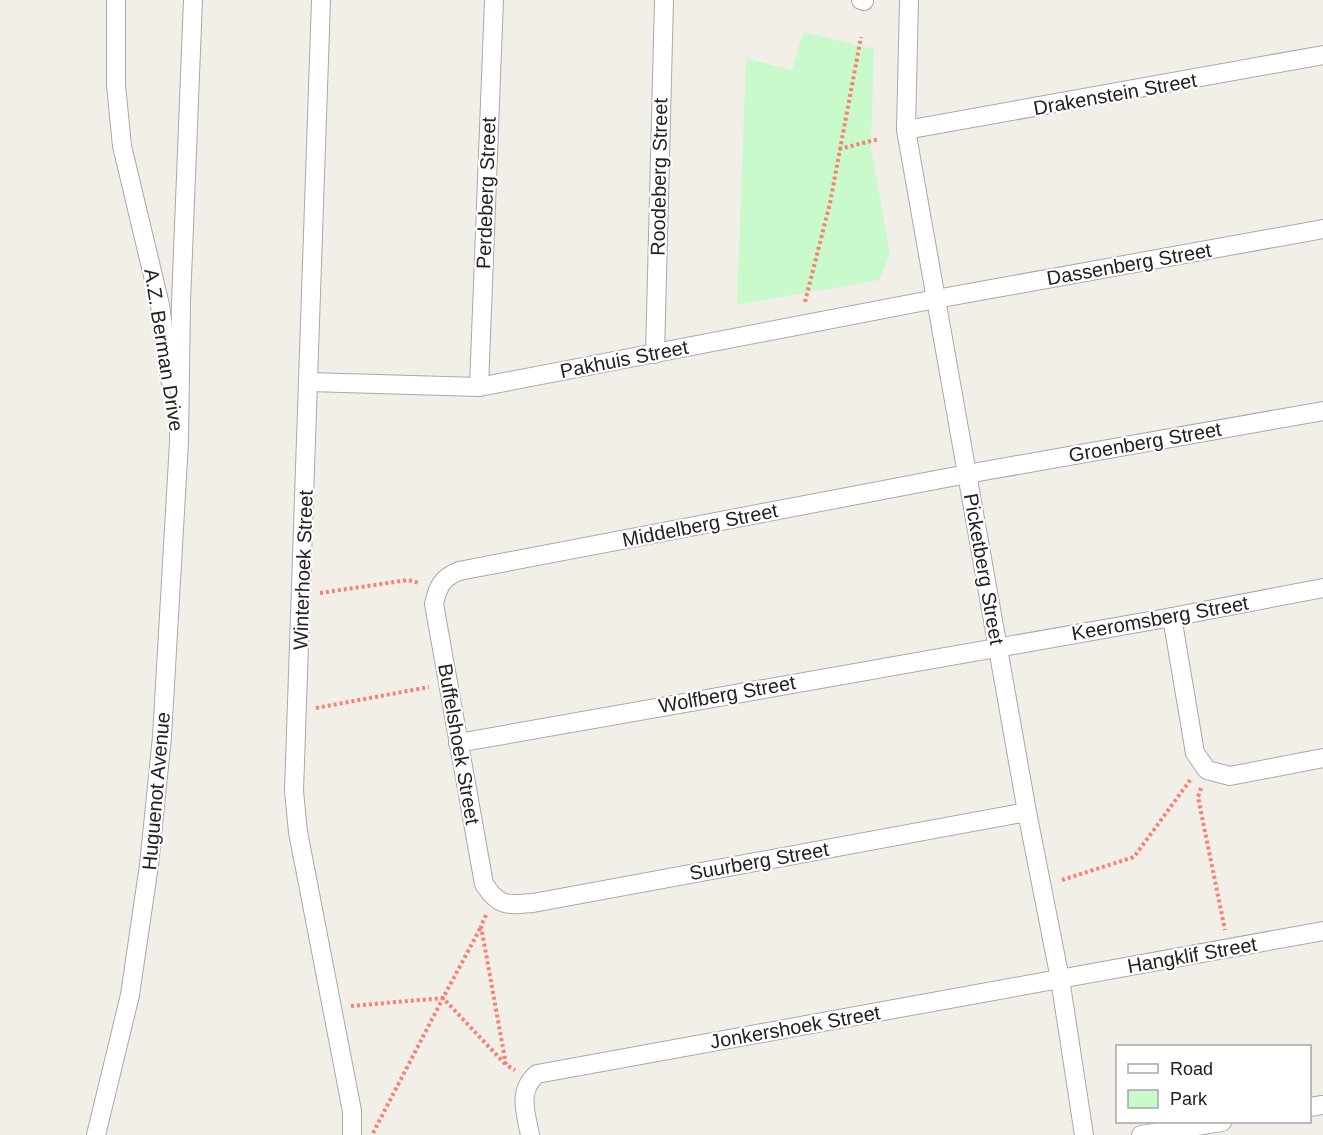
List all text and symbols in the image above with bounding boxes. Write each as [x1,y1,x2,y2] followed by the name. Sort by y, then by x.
[1032,69,1199,119] street label: Drakenstein Street
[647,97,671,256] street label: Roodeberg Street
[472,116,500,270] street label: Perdeberg Street
[1045,239,1213,289] street label: Dassenberg Street
[140,267,188,433] street label: A.Z. Berman Drive
[558,336,690,382] street label: Pakhuis Street
[1067,418,1223,466] street label: Groenberg Street
[289,489,317,650] street label: Winterhoek Street
[960,492,1008,647] street label: Picketberg Street
[620,499,780,551] street label: Middelberg Street
[1070,592,1250,644] street label: Keeromsberg Street
[434,662,484,827] street label: Buffelshoek Street
[657,671,798,717] street label: Wolfberg Street
[138,711,174,871] street label: Huguenot Avenue
[688,838,831,884] street label: Suurberg Street
[1126,933,1259,977] street label: Hangklif Street
[708,1001,882,1053] street label: Jonkershoek Street
[1116,1045,1311,1123] legend
[1170,1059,1213,1079] text: Road
[1170,1089,1208,1109] text: Park

